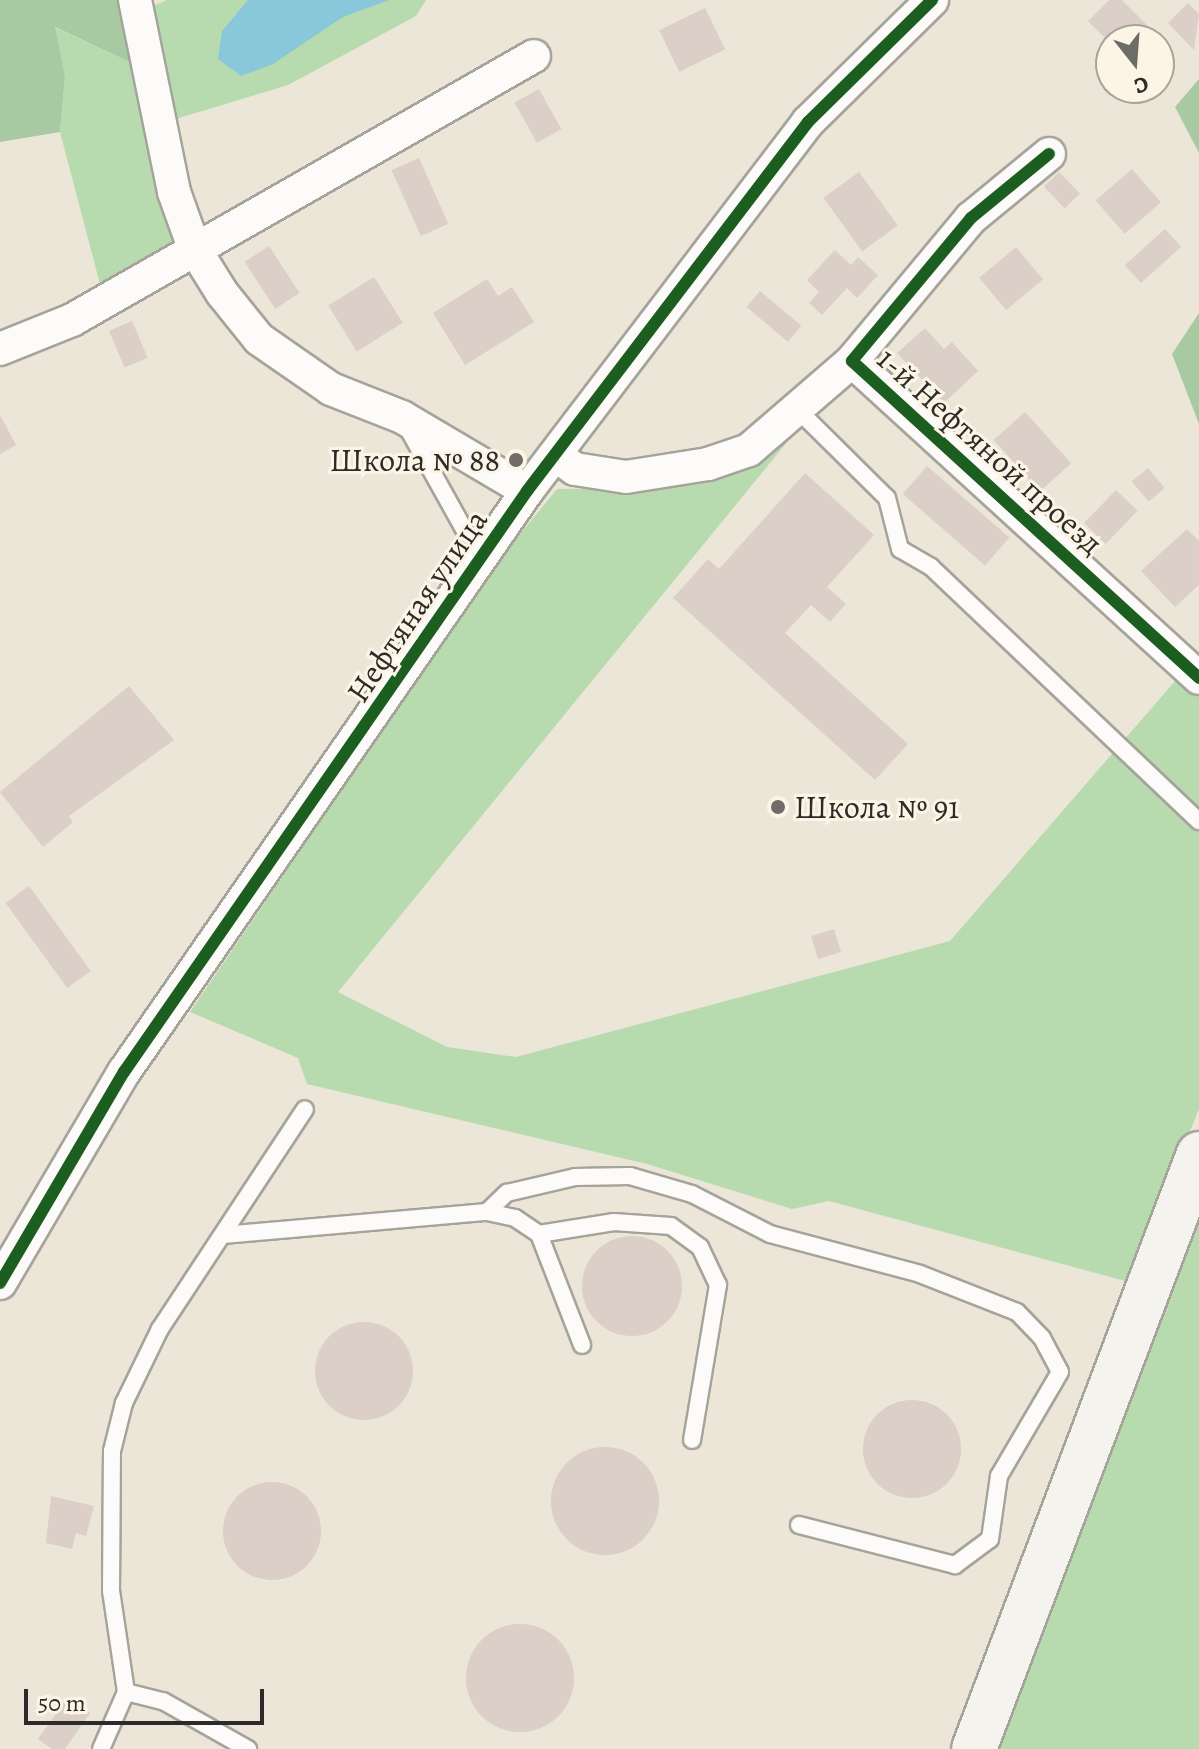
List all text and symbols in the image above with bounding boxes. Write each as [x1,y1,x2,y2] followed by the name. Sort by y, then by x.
[1095,24,1175,104] north arrow
[1131,69,1152,101] text: С
[869,340,1111,562] street label: 1-й Нефтяной проезд
[329,441,500,479] place label: Школа № 88
[507,451,525,469] marker: Школа № 88
[338,502,496,710] street label: Нефтяная улица
[794,788,959,826] place label: Школа № 91
[769,798,787,816] marker: Школа № 91
[28,1673,268,1723] scale bar
[38,1687,86,1719] text: 50 m

